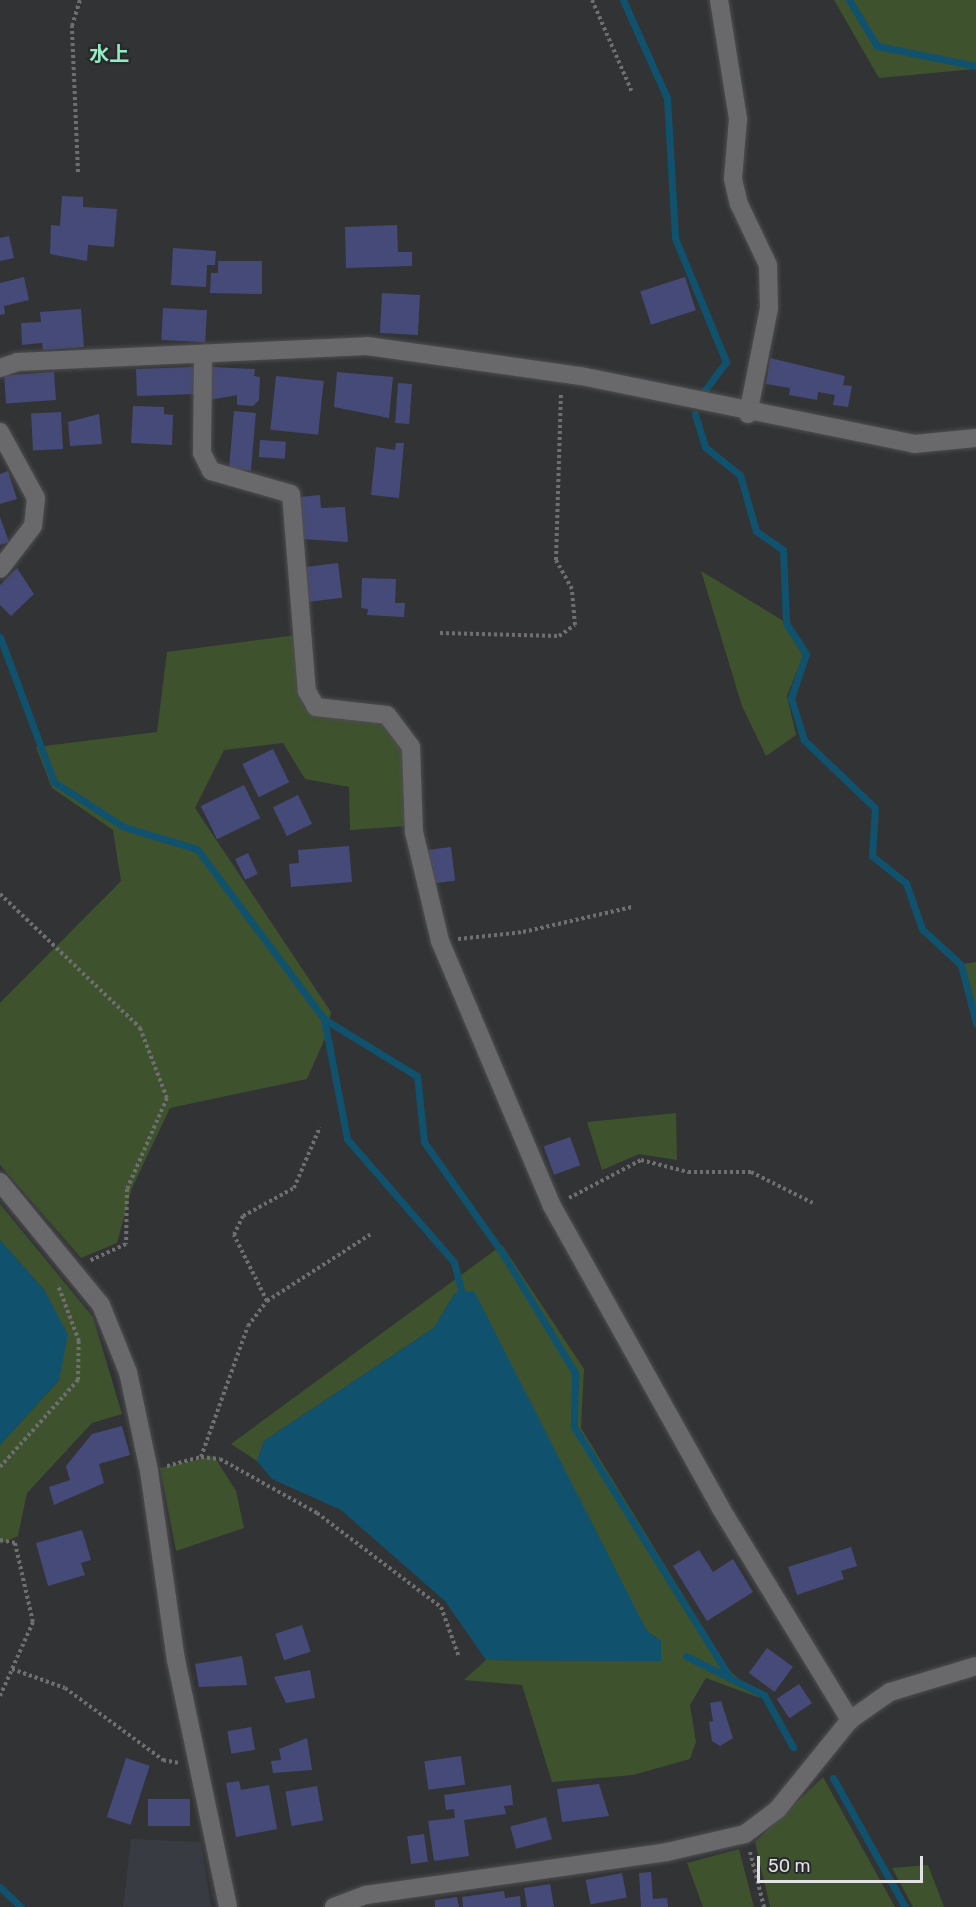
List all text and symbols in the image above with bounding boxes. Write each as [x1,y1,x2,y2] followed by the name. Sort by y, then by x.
[89,42,129,66] district label: 水上
[760,1844,926,1882] scale bar
[768,1855,811,1877] text: 50 m

